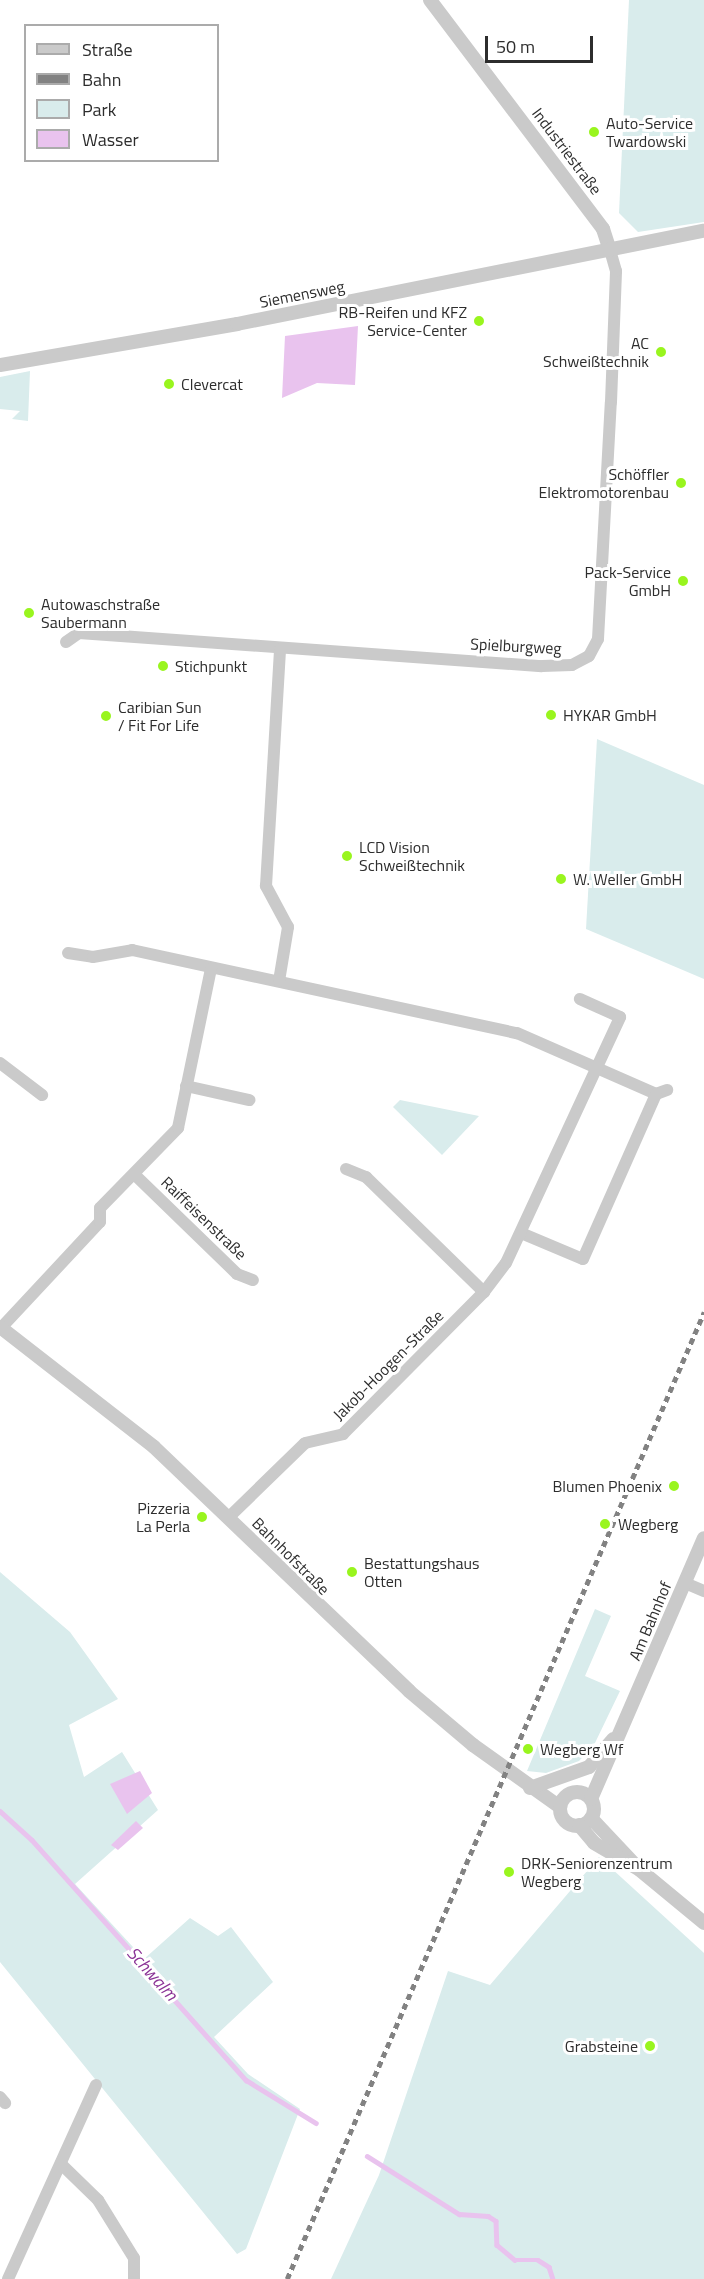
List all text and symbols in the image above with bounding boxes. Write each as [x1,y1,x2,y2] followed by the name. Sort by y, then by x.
[24,24,219,162] legend
[488,24,596,62] scale bar
[496,33,535,60] text: 50 m
[82,36,133,63] text: Straße
[82,66,121,93] text: Bahn
[82,96,116,123] text: Park
[528,104,606,198] street label: Industriestraße
[606,113,693,151] place label: Auto-Service Twardowski
[587,125,601,139] marker: Auto-Service Twardowski
[82,126,139,153] text: Wasser
[258,276,346,312] street label: Siemensweg
[338,302,467,340] place label: RB-Reifen und KFZ Service-Center
[472,314,486,328] marker: RB-Reifen und KFZ Service-Center
[543,333,649,371] place label: AC Schweißtechnik
[654,345,668,359] marker: AC Schweißtechnik
[181,374,243,394] place label: Clevercat
[162,377,176,391] marker: Clevercat
[538,464,669,502] place label: Schöffler Elektromotorenbau
[674,476,688,490] marker: Schöffler Elektromotorenbau
[584,562,671,600] place label: Pack-Service GmbH
[676,574,690,588] marker: Pack-Service GmbH
[41,594,160,632] place label: Autowaschstraße Saubermann
[22,606,36,620] marker: Autowaschstraße Saubermann
[470,634,562,658] street label: Spielburgweg
[175,656,247,676] place label: Stichpunkt
[156,659,170,673] marker: Stichpunkt
[118,697,202,735] place label: Caribian Sun / Fit For Life
[563,705,657,725] place label: HYKAR GmbH
[544,708,558,722] marker: HYKAR GmbH
[99,709,113,723] marker: Caribian Sun / Fit For Life
[359,837,465,875] place label: LCD Vision Schweißtechnik
[340,849,354,863] marker: LCD Vision Schweißtechnik
[573,869,682,889] place label: W. Weller GmbH
[554,872,568,886] marker: W. Weller GmbH
[157,1172,251,1264] street label: Raiffeisenstraße
[329,1306,447,1424] street label: Jakob-Hoogen-Straße
[552,1476,662,1496] place label: Blumen Phoenix
[667,1479,681,1493] marker: Blumen Phoenix
[136,1498,190,1536] place label: Pizzeria La Perla
[195,1510,209,1524] marker: Pizzeria La Perla
[248,1513,334,1599] street label: Bahnhofstraße
[618,1514,678,1534] place label: Wegberg
[596,1515,614,1533] marker: Wegberg
[364,1553,480,1591] place label: Bestattungshaus Otten
[345,1565,359,1579] marker: Bestattungshaus Otten
[625,1579,675,1663] street label: Am Bahnhof
[540,1739,623,1759] place label: Wegberg Wf
[521,1742,535,1756] marker: Wegberg Wf
[521,1853,673,1891] place label: DRK-Seniorenzentrum Wegberg
[502,1865,516,1879] marker: DRK-Seniorenzentrum Wegberg
[122,1943,182,2005] water label: Schwalm
[565,2036,638,2056] place label: Grabsteine
[643,2039,657,2053] marker: Grabsteine

